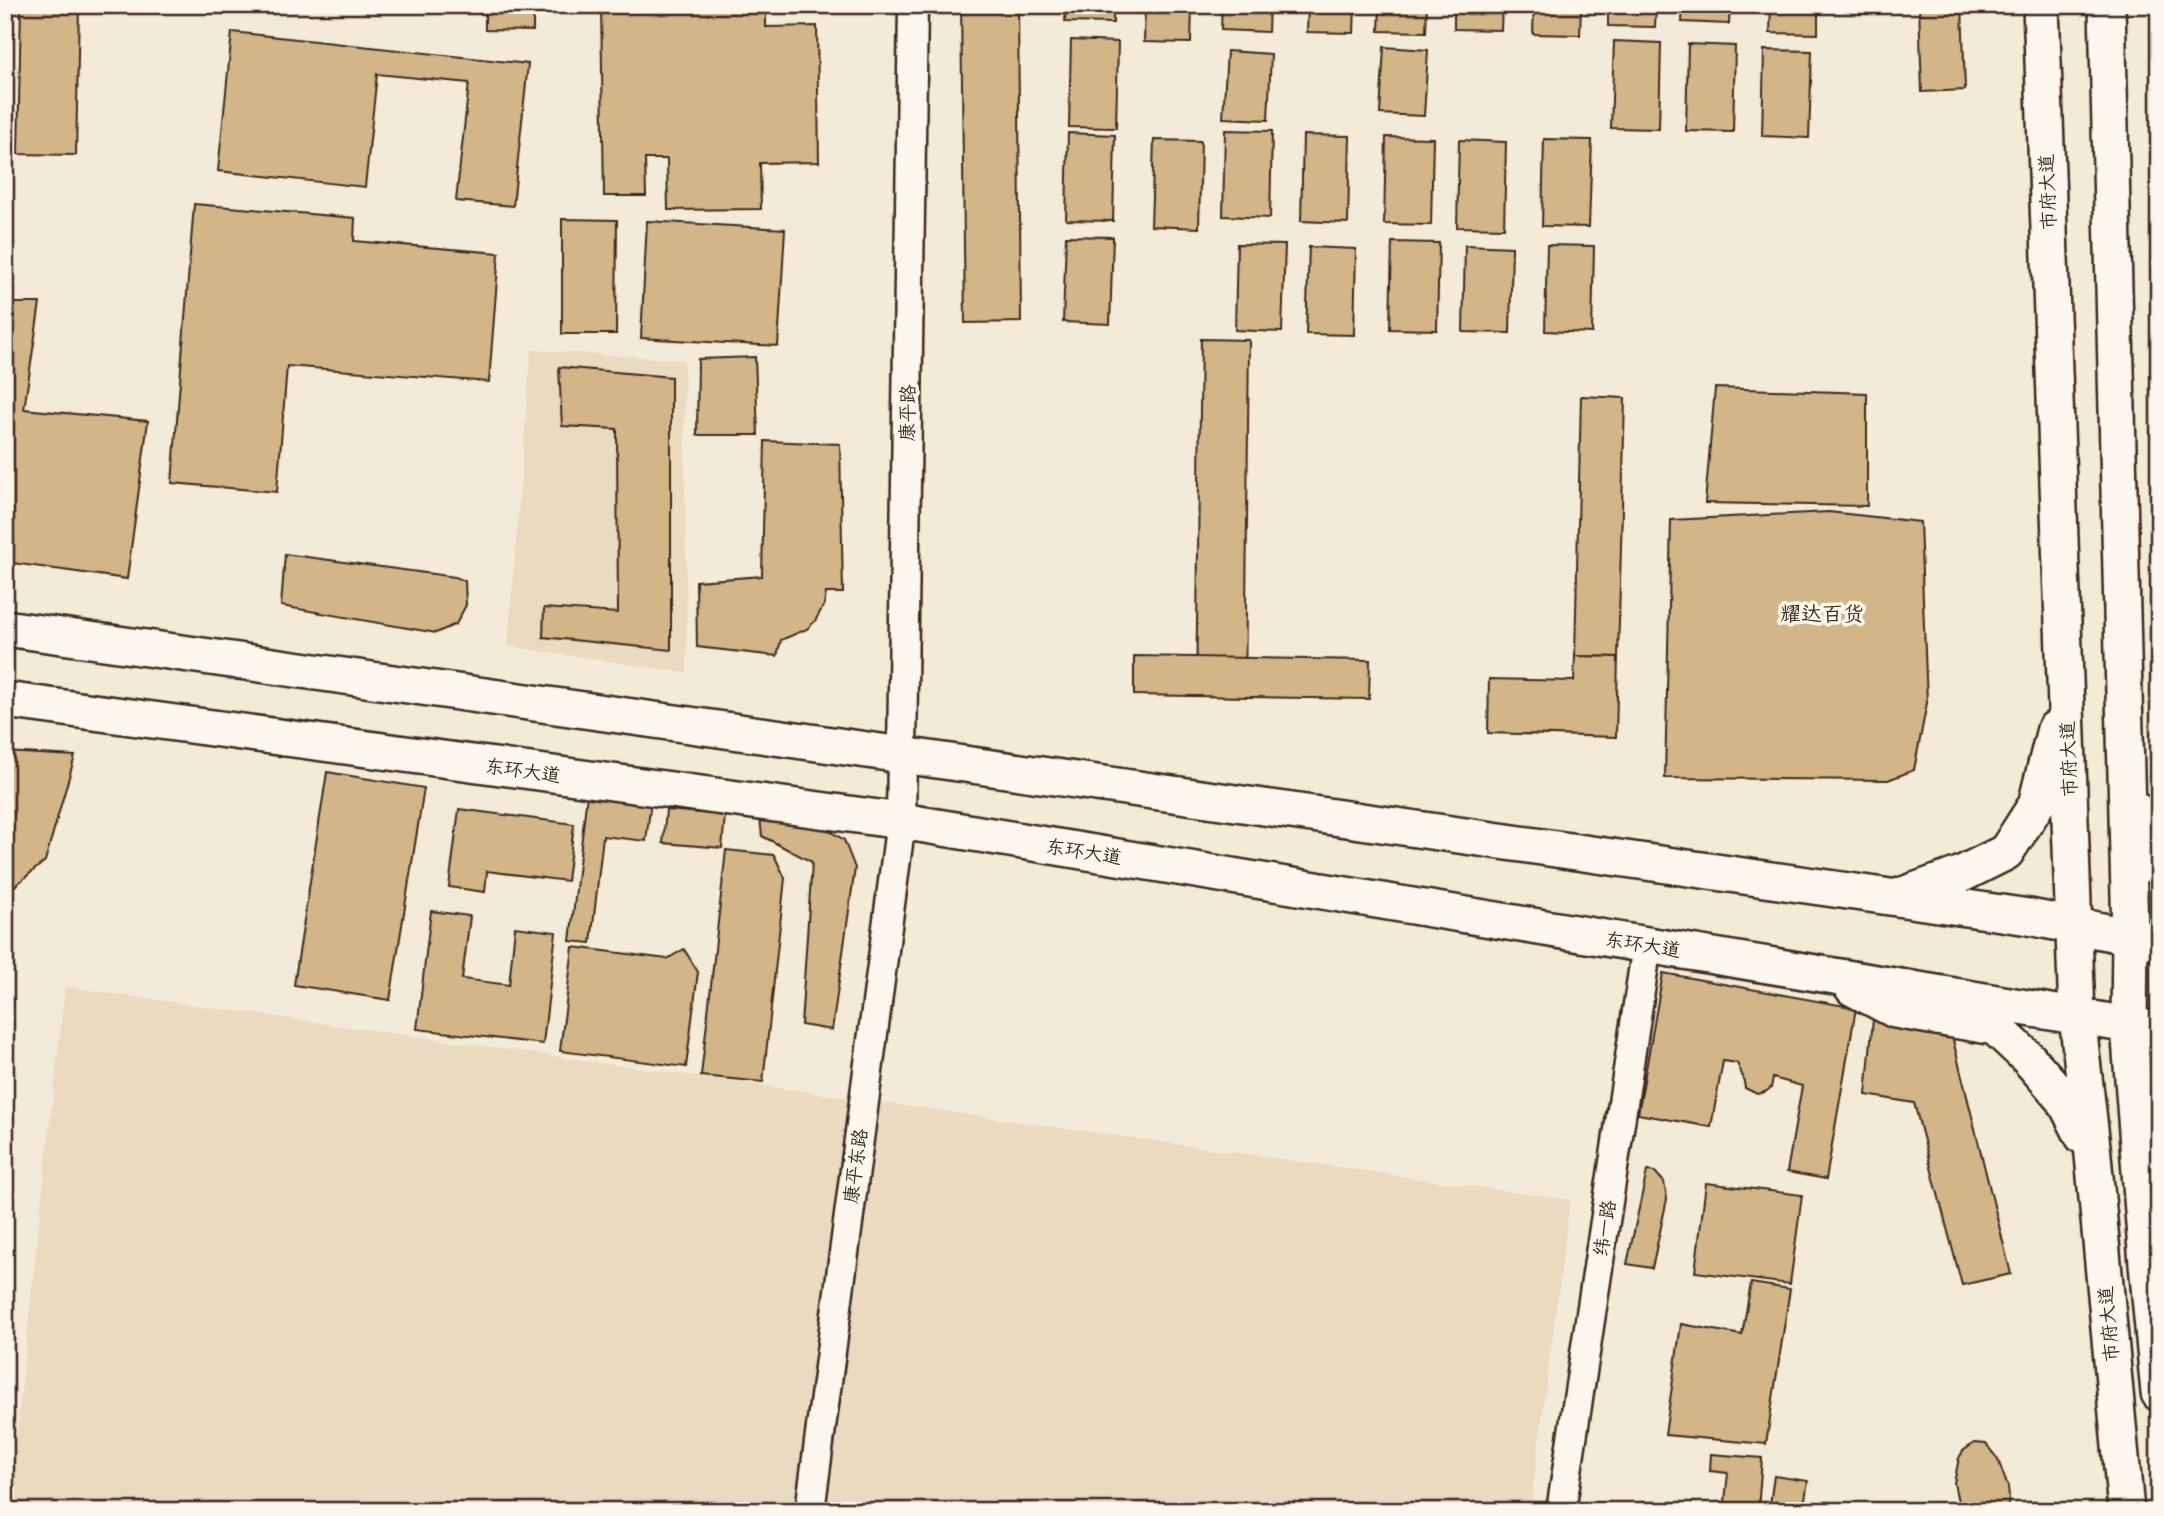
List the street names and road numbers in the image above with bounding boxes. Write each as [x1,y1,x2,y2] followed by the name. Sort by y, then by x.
[2033,153,2065,230] street label: 市府大道
[894,384,924,442] street label: 康平路
[2054,720,2086,797] street label: 市府大道
[483,752,562,792] street label: 东环大道
[1044,832,1124,874] street label: 东环大道
[1603,925,1683,967] street label: 东环大道
[837,1127,877,1206] street label: 康平东路
[1587,1198,1625,1259] street label: 纬一路
[2092,1285,2128,1363] street label: 市府大道

